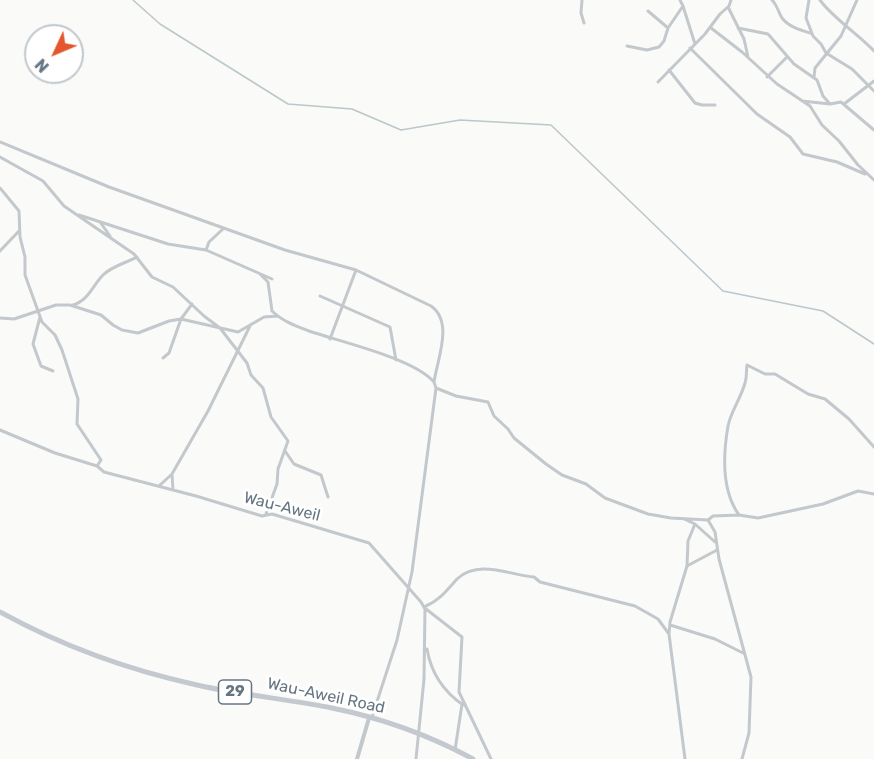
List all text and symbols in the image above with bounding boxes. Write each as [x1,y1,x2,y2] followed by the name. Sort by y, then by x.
[24,24,84,84] north arrow
[31,55,53,76] text: N
[242,488,322,526] street label: Wau-Aweil
[265,674,387,718] street label: Wau-Aweil Road
[218,680,252,704] road number: 29

